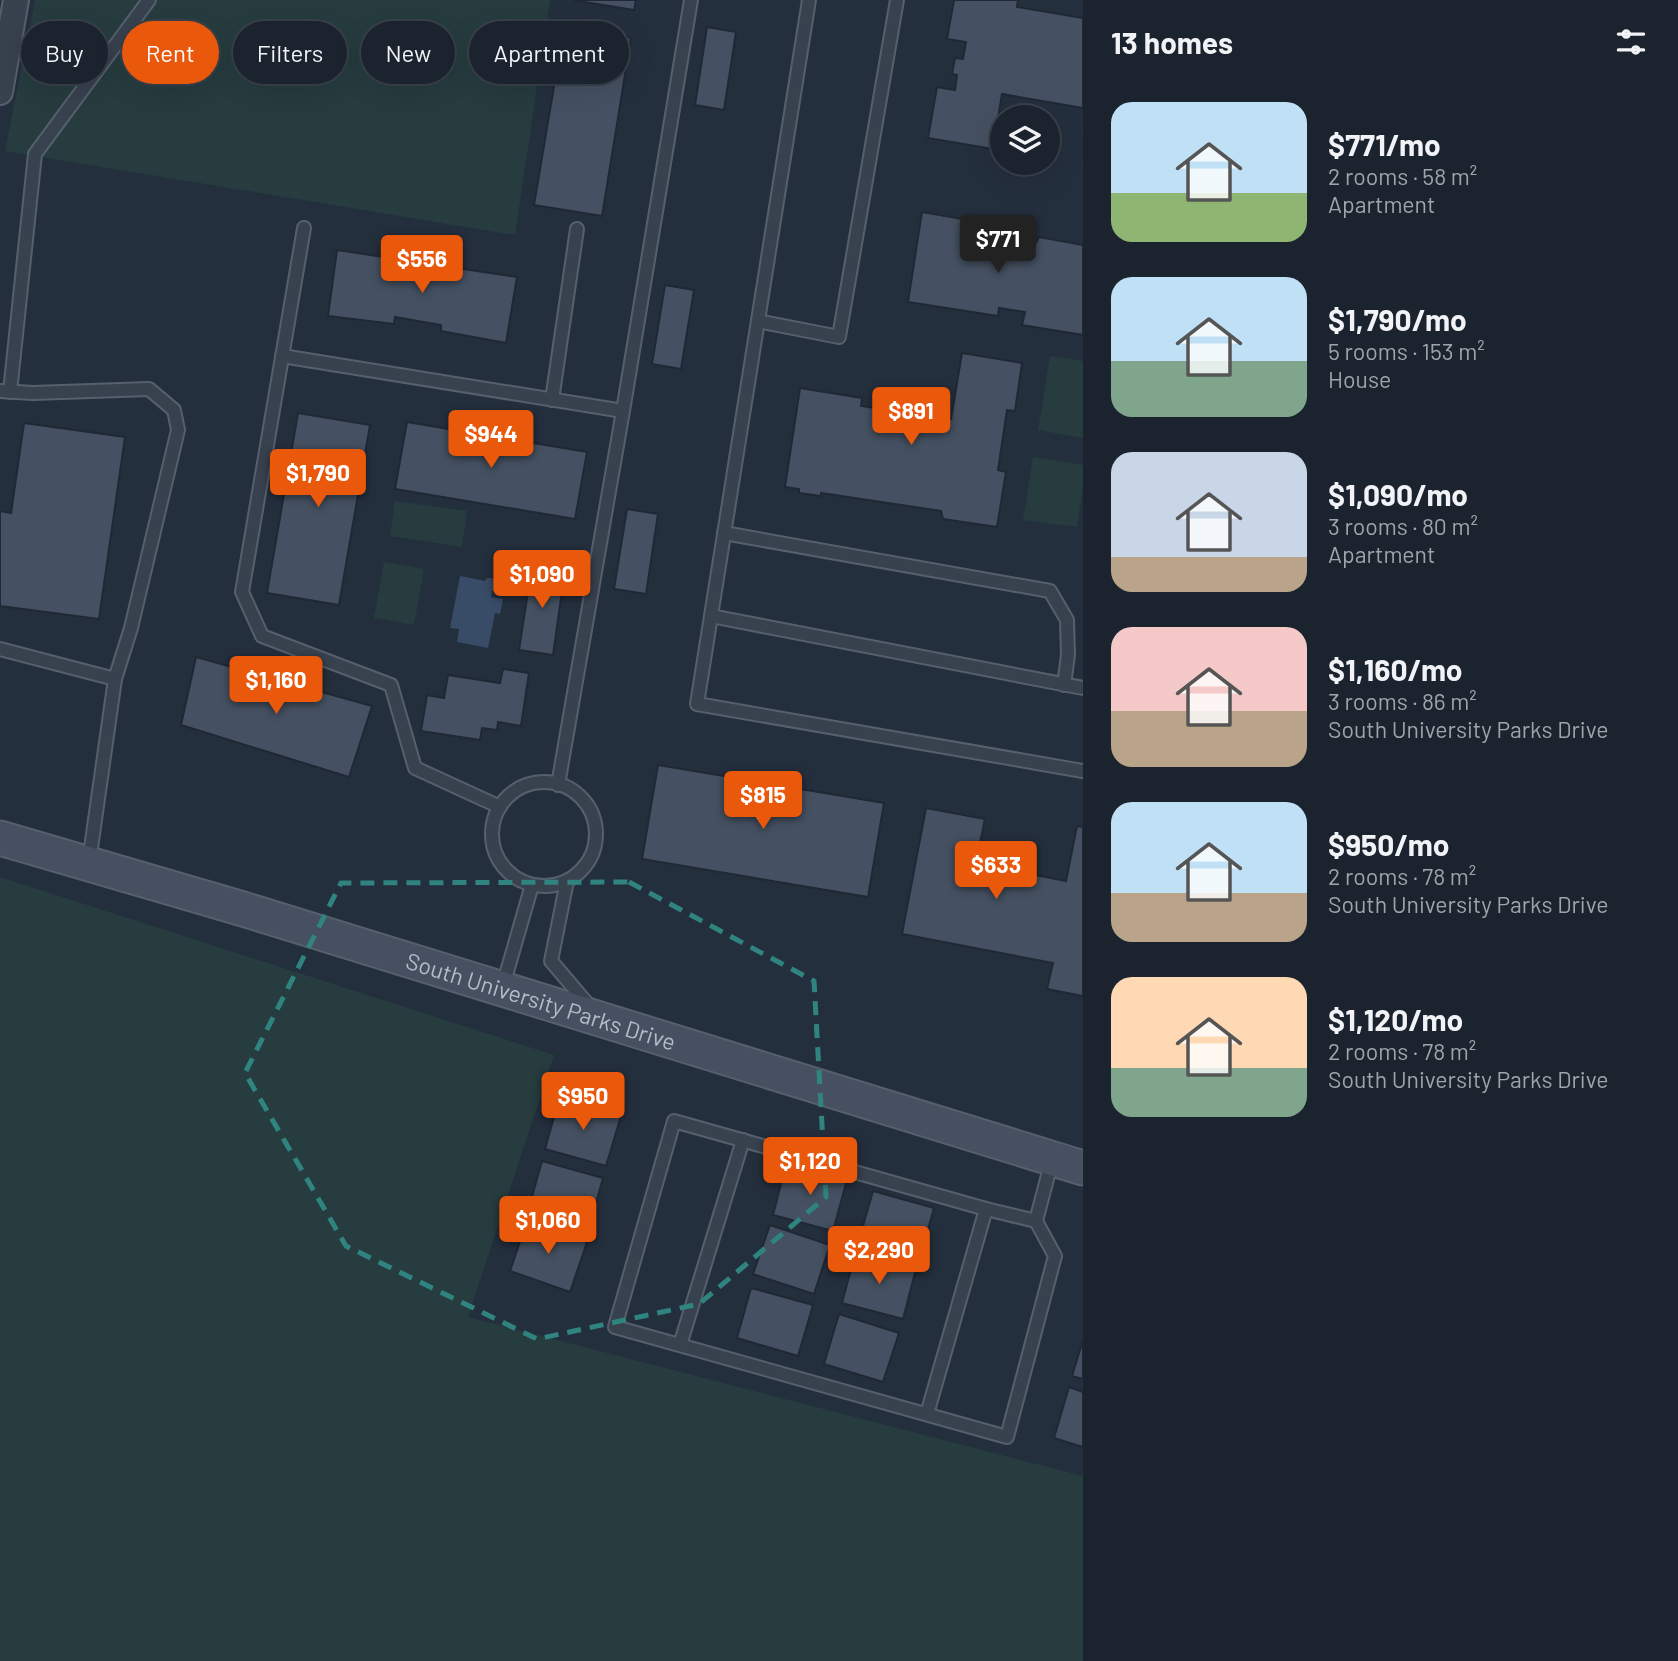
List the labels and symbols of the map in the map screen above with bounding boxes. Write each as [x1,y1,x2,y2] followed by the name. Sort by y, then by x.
[957,216,1039,275] pin: $771
[381,236,463,295] pin: $556
[870,388,952,447] pin: $891
[450,410,532,470] pin: $944
[261,449,375,509] pin: $1,790
[485,550,599,610] pin: $1,090
[219,656,333,716] pin: $1,160
[722,772,804,831] pin: $815
[955,842,1037,901] pin: $633
[403,946,679,1056] street label: South University Parks Drive
[542,1072,624,1132] pin: $950
[753,1138,867,1197] pin: $1,120
[491,1196,605,1256] pin: $1,060
[822,1226,936,1286] pin: $2,290

